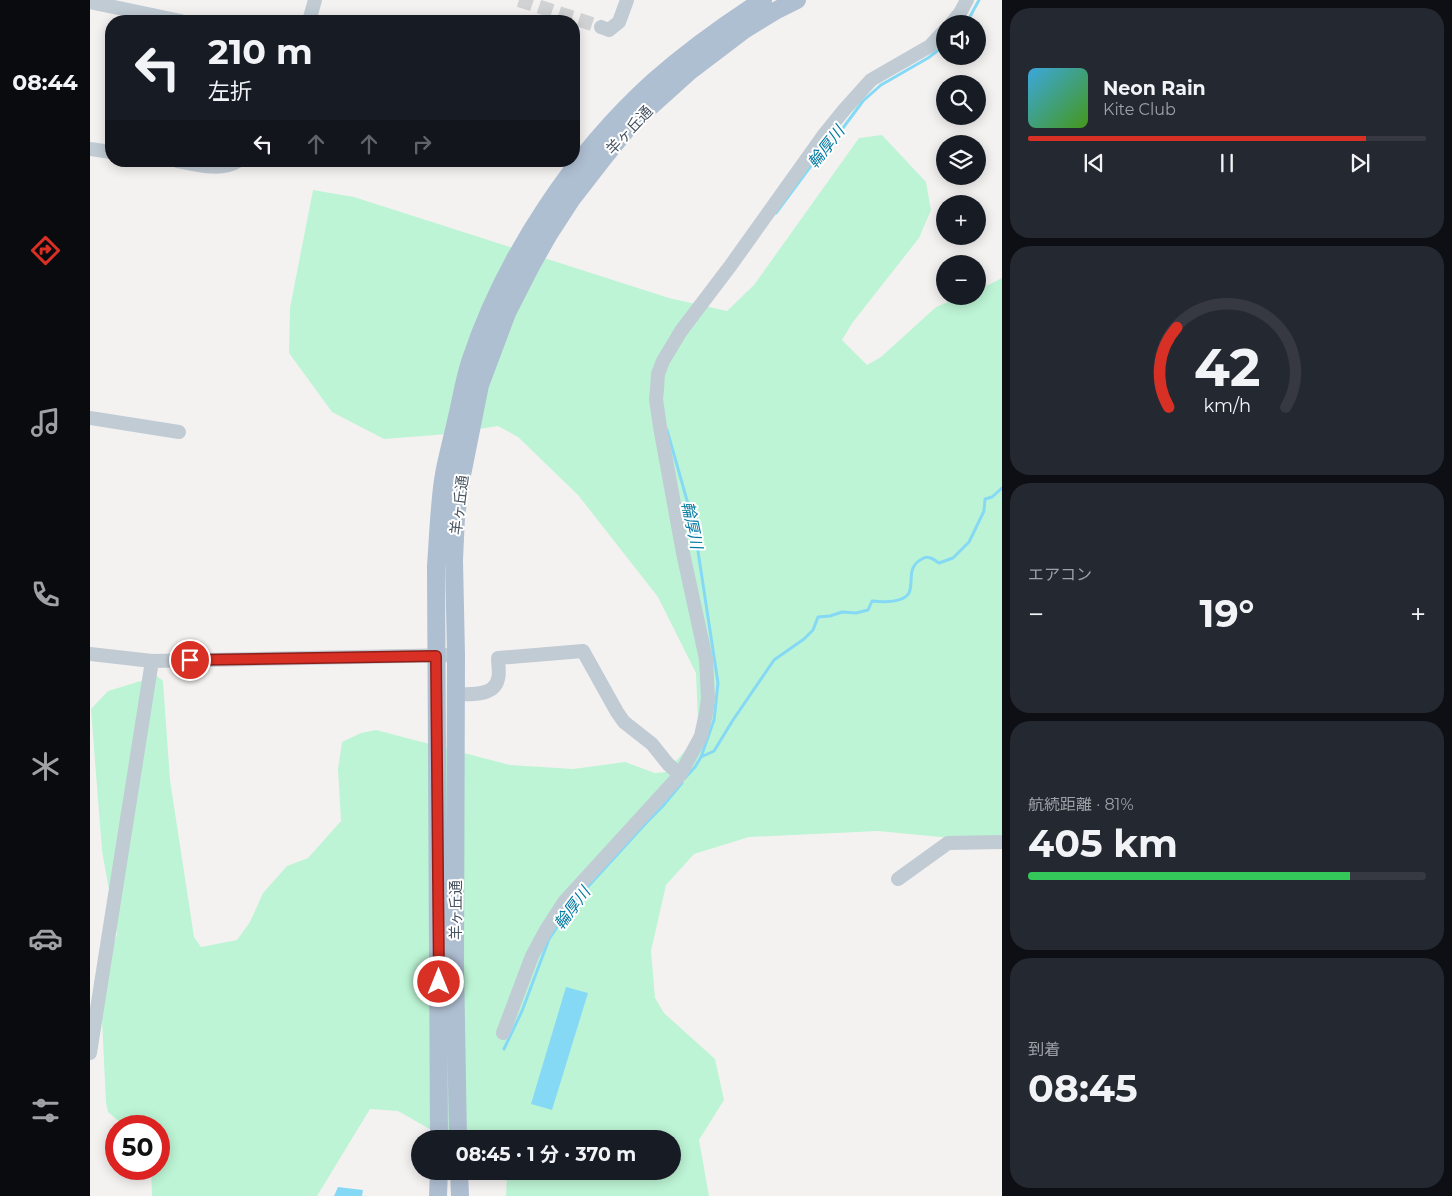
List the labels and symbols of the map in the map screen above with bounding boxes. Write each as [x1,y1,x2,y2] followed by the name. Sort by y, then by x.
[602,102,656,158] street label: 羊ヶ丘通
[804,121,849,172] water label: 輪厚川
[446,474,472,536] street label: 羊ヶ丘通
[678,500,707,552] water label: 輪厚川
[169,639,211,681] pin
[446,880,465,940] street label: 羊ヶ丘通
[550,882,595,933] water label: 輪厚川
[412,955,464,1007] position arrow
[105,1115,170,1180] speed limit sign: 50

